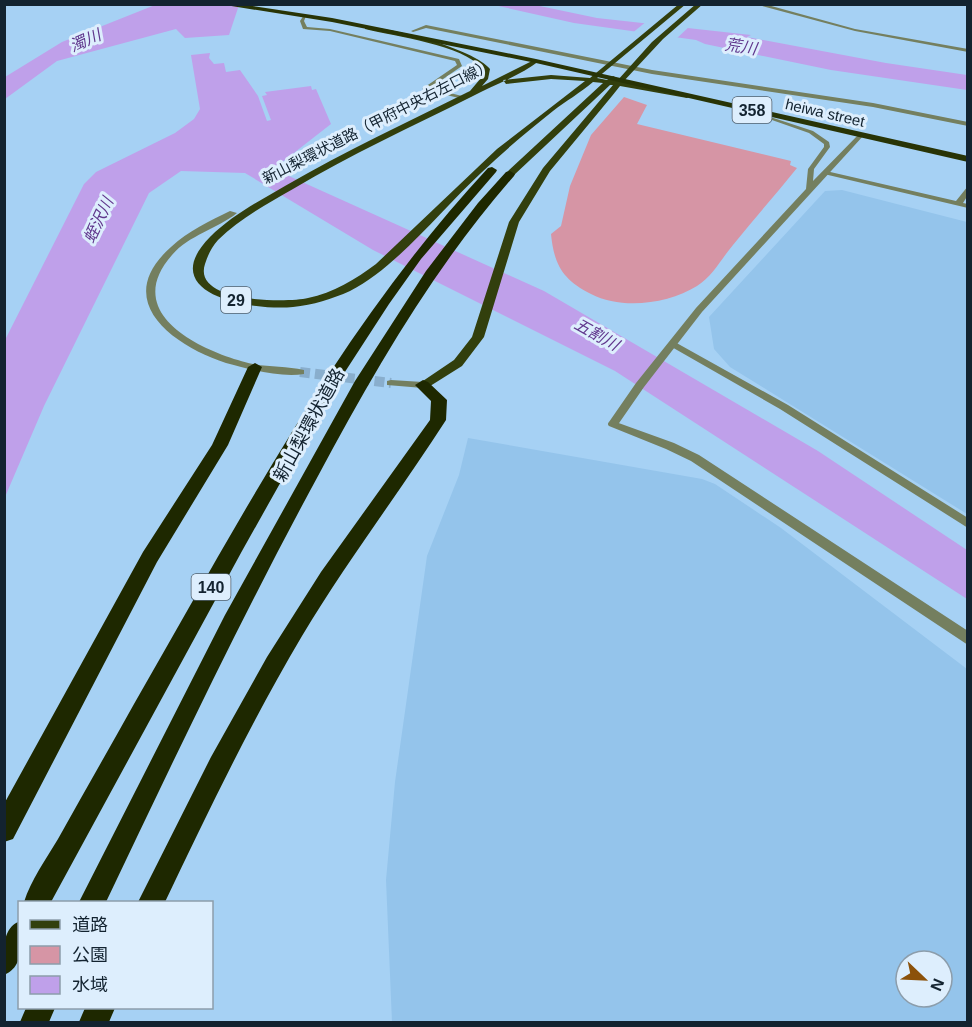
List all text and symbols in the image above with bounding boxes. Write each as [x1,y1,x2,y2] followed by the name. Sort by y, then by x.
[67,25,105,55] water label: 濁川
[724,36,760,58] water label: 荒川
[259,56,494,187] street label: 新山梨環状道路（甲府中央右左口線）
[784,95,867,130] street label: heiwa street
[732,97,771,123] road number: 358
[81,193,117,246] water label: 蛭沢川
[221,287,251,313] road number: 29
[572,315,624,354] water label: 五割川
[270,365,348,485] street label: 新山梨環状道路
[192,574,230,600] road number: 140
[18,901,213,1009] legend
[72,915,108,935] text: 道路
[72,945,108,965] text: 公園
[894,949,954,1009] north arrow
[72,975,108,995] text: 水域
[927,976,947,993] text: N

